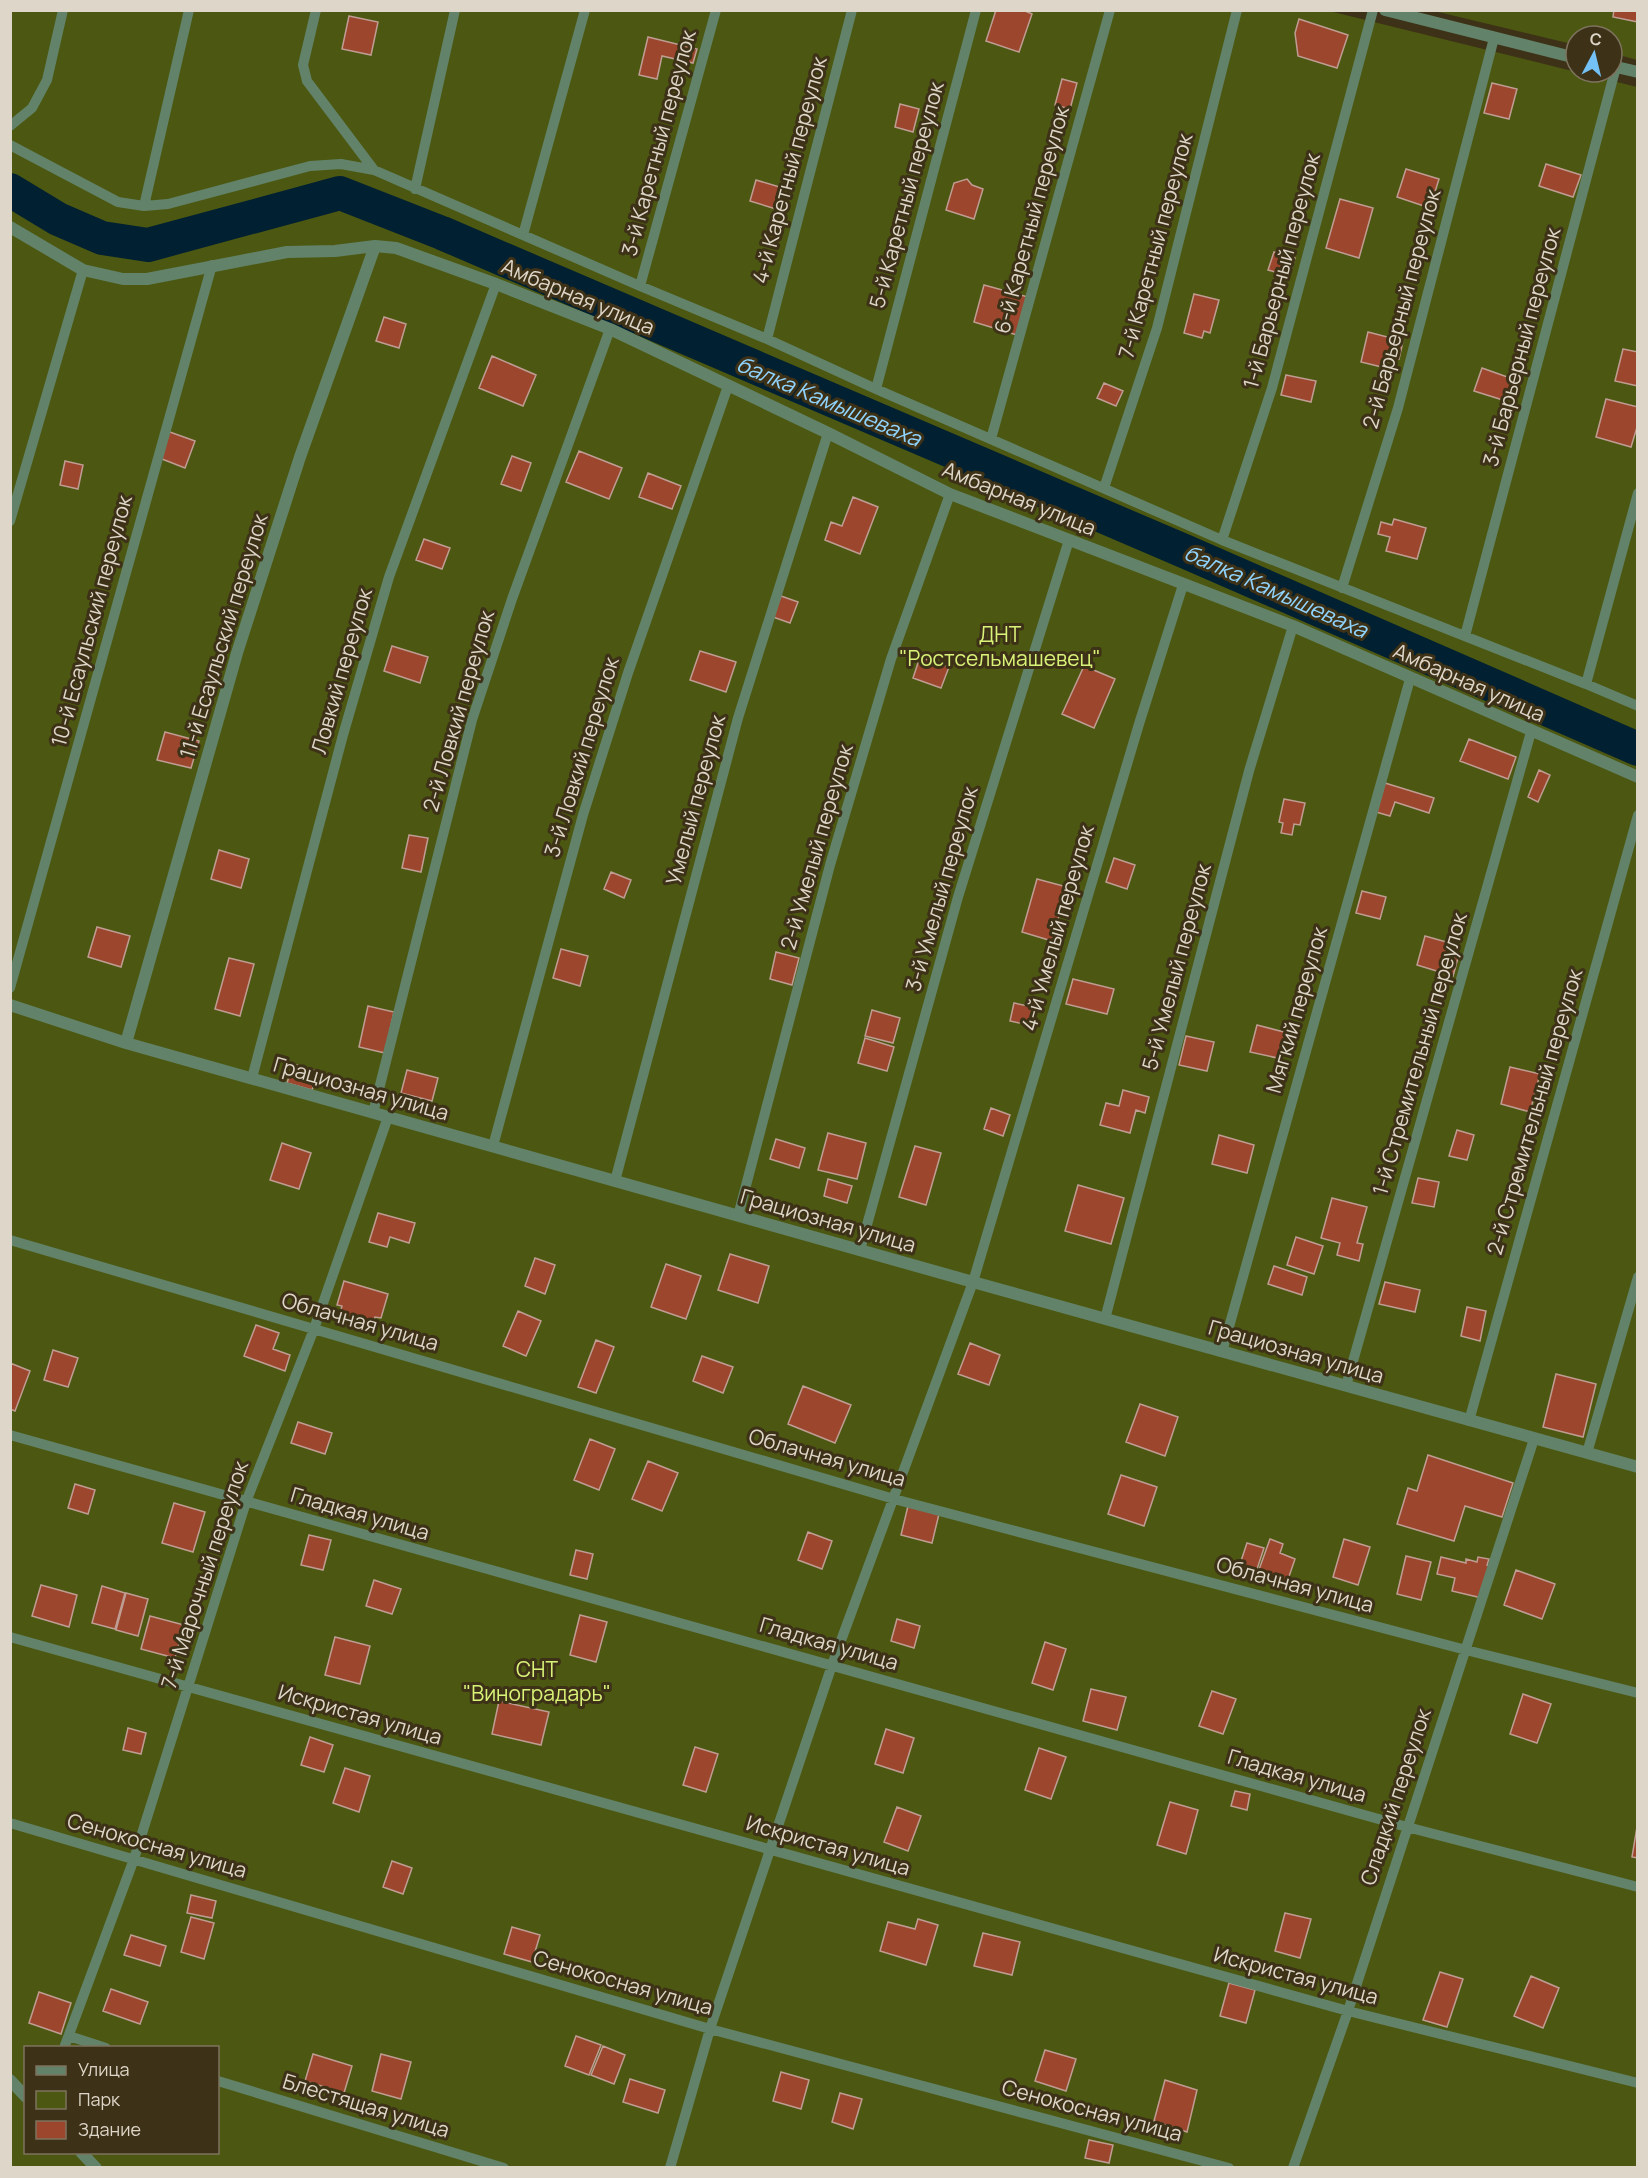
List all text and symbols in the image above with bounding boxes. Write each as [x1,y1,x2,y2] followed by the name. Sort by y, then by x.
[1564,24,1624,84] north arrow
[614,26,702,259] street label: 3-й Каретный переулок
[1589,27,1603,51] text: С
[745,53,833,286] street label: 4-й Каретный переулок
[862,78,950,311] street label: 5-й Каретный переулок
[987,102,1075,337] street label: 6-й Каретный переулок
[1112,130,1199,361] street label: 7-й Каретный переулок
[1236,149,1326,392] street label: 1-й Барьерный переулок
[1356,185,1447,431] street label: 2-й Барьерный переулок
[1476,224,1567,469] street label: 3-й Барьерный переулок
[498,251,659,341] street label: Амбарная улица
[732,349,927,454] water label: балка Камышеваха
[938,454,1100,542] street label: Амбарная улица
[44,492,138,749] street label: 10-й Есаульский переулок
[172,509,274,761] street label: 11-й Есаульский переулок
[1180,537,1374,646] water label: балка Камышеваха
[304,584,378,757] street label: Ловкий переулок
[416,606,500,815] street label: 2-й Ловкий переулок
[899,620,1101,672] park label: ДНТ "Ростсельмашевец"
[1389,636,1550,728] street label: Амбарная улица
[537,653,625,860] street label: 3-й Ловкий переулок
[659,711,731,888] street label: Умелый переулок
[773,740,859,953] street label: 2-й Умелый переулок
[898,782,984,994] street label: 3-й Умелый переулок
[1014,821,1100,1034] street label: 4-й Умелый переулок
[1135,860,1217,1073] street label: 5-й Умелый переулок
[1365,909,1473,1198] street label: 1-й Стремительный переулок
[1259,923,1333,1096] street label: Мягкий переулок
[1480,965,1588,1258] street label: 2-й Стремительный переулок
[270,1050,452,1126] street label: Грациозная улица
[737,1182,919,1258] street label: Грациозная улица
[279,1285,442,1357] street label: Облачная улица
[1205,1313,1387,1389] street label: Грациозная улица
[746,1421,909,1493] street label: Облачная улица
[154,1457,254,1692] street label: 7-й Марочный переулок
[288,1480,433,1546] street label: Гладкая улица
[1213,1550,1377,1618] street label: Облачная улица
[757,1610,902,1676] street label: Гладкая улица
[463,1655,611,1707] park label: СНТ "Виноградарь"
[275,1677,445,1751] street label: Искристая улица
[1353,1704,1437,1889] street label: Сладкий переулок
[1225,1742,1370,1808] street label: Гладкая улица
[64,1806,250,1884] street label: Сенокосная улица
[743,1808,913,1882] street label: Искристая улица
[1211,1940,1382,2010] street label: Искристая улица
[530,1943,716,2021] street label: Сенокосная улица
[24,2046,219,2154] legend
[78,2057,130,2081] text: Улица
[279,2066,453,2144] street label: Блестящая улица
[999,2072,1186,2148] street label: Сенокосная улица
[78,2087,121,2111] text: Парк
[78,2117,141,2141] text: Здание

